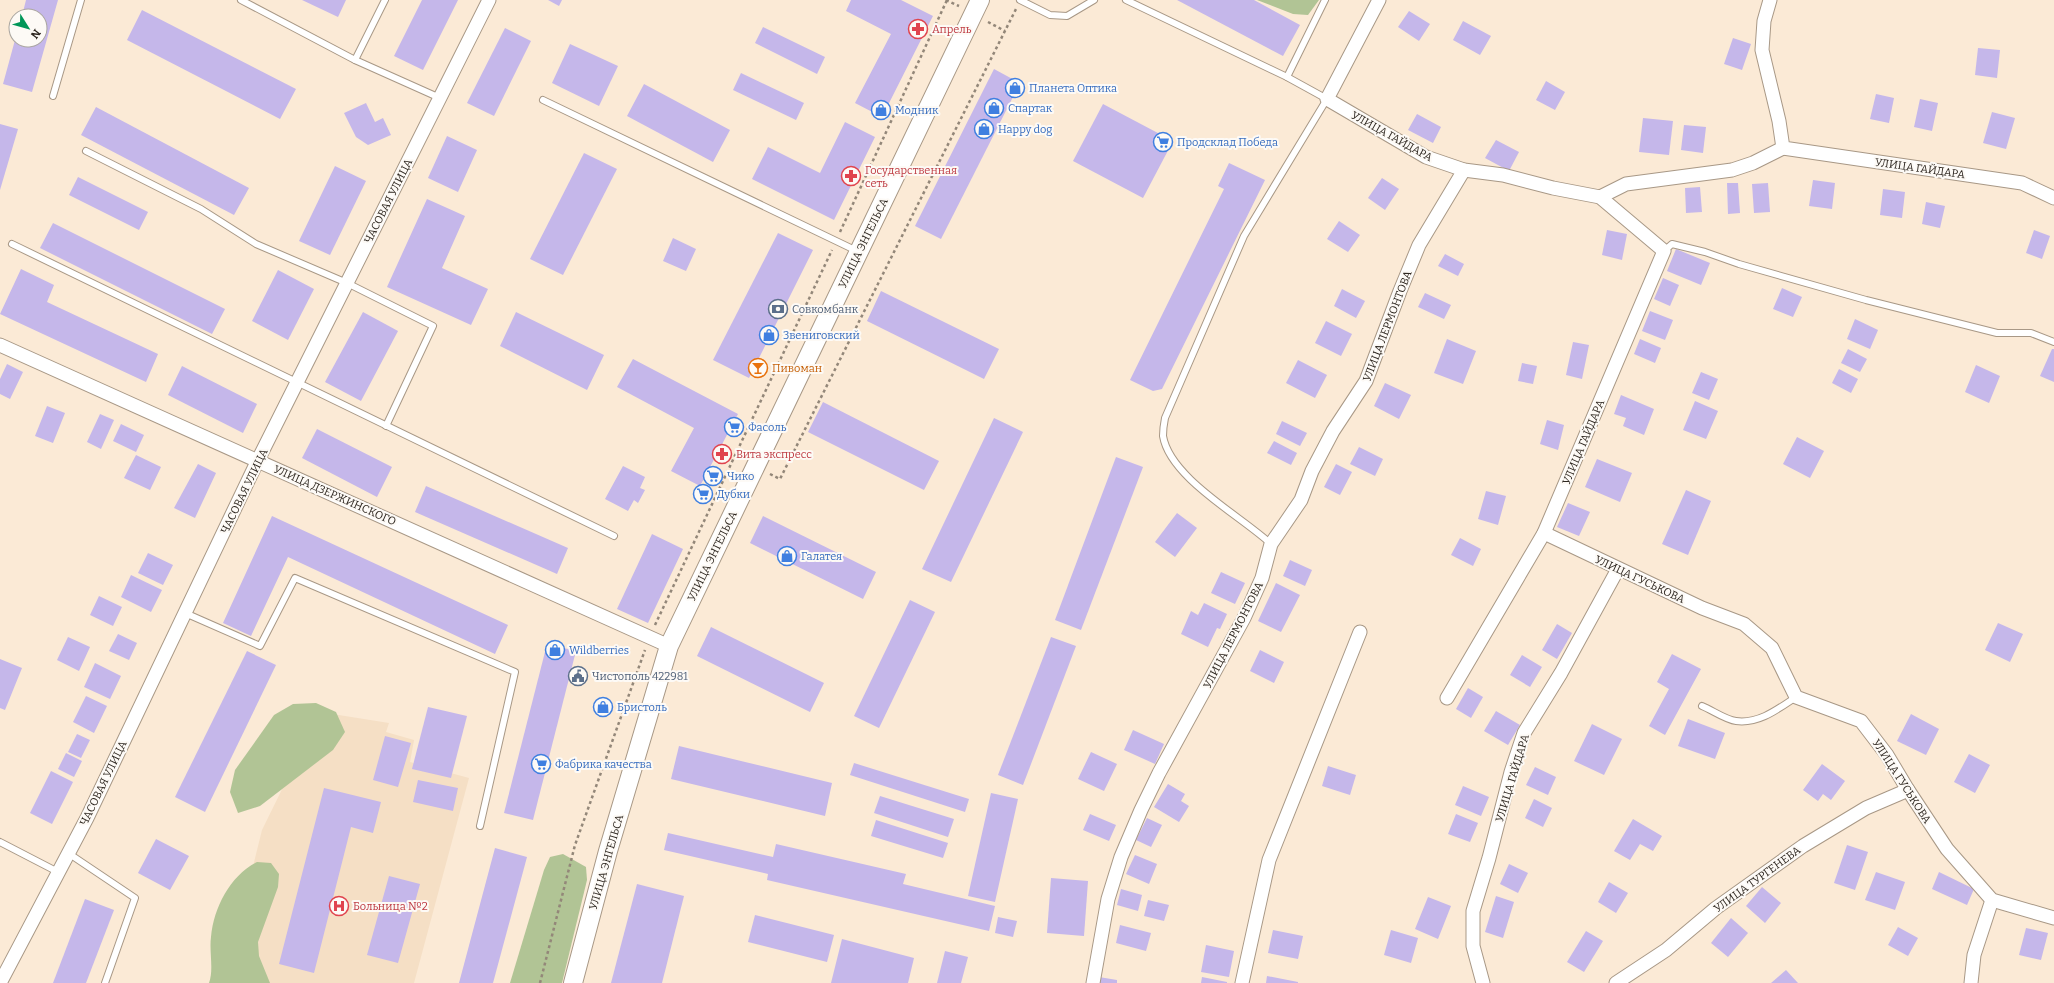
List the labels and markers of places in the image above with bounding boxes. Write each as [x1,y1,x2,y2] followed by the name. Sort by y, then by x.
[907,18,929,40] pharmacy icon: Апрель
[932,23,972,36] place label: Апрель
[1004,77,1026,99] shop icon: Планета Оптика
[1029,82,1117,95] place label: Планета Оптика
[983,97,1005,119] shop icon: Спартак
[870,99,892,121] shop icon: Модник
[1008,102,1053,115] place label: Спартак
[895,104,939,117] place label: Модник
[973,118,995,140] shop icon: Happy dog
[998,123,1053,136] place label: Happy dog
[1152,131,1174,153] supermarket icon: Продсклад Победа
[1177,136,1278,149] place label: Продсклад Победа
[865,164,957,190] place label: Государственная сеть
[840,165,862,187] pharmacy icon: Государственная сеть
[767,298,789,320] bank icon: Совкомбанк
[792,303,859,316] place label: Совкомбанк
[758,324,780,346] shop icon: Звениговский
[783,329,860,342] place label: Звениговский
[747,357,769,379] bar icon: Пивоман
[772,362,822,375] place label: Пивоман
[723,416,745,438] supermarket icon: Фасоль
[748,421,787,434] place label: Фасоль
[711,443,733,465] pharmacy icon: Вита экспресс
[736,448,812,461] place label: Вита экспресс
[702,465,724,487] supermarket icon: Чико
[727,470,754,483] place label: Чико
[692,483,714,505] supermarket icon: Дубки
[717,488,750,501] place label: Дубки
[776,545,798,567] shop icon: Галатея
[801,550,842,563] place label: Галатея
[544,639,566,661] shop icon: Wildberries
[569,644,629,657] place label: Wildberries
[567,665,589,687] public building icon: Чистополь 422981
[592,670,688,683] place label: Чистополь 422981
[592,696,614,718] shop icon: Бристоль
[617,701,667,714] place label: Бристоль
[530,753,552,775] supermarket icon: Фабрика качества
[555,758,652,771] place label: Фабрика качества
[328,895,350,917] hospital icon: Больница №2
[353,900,428,913] place label: Больница №2

